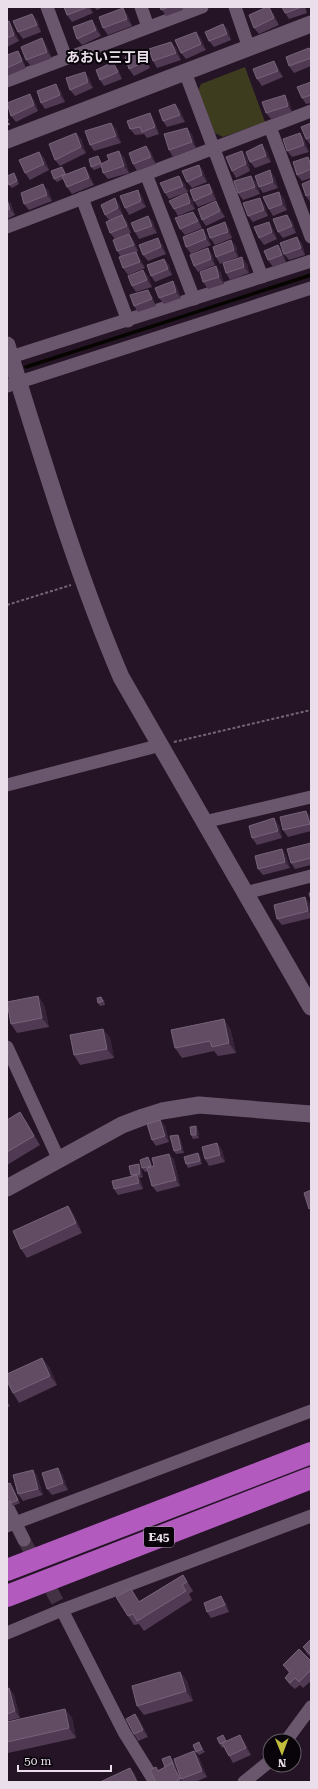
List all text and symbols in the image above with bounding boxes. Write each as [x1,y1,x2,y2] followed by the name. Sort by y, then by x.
[66,49,150,65] district label: あおい三丁目
[144,1527,174,1547] road number: E45
[262,1733,302,1773] north arrow
[18,1747,111,1773] scale bar
[24,1754,51,1768] text: 50 m
[277,1756,287,1769] text: N

